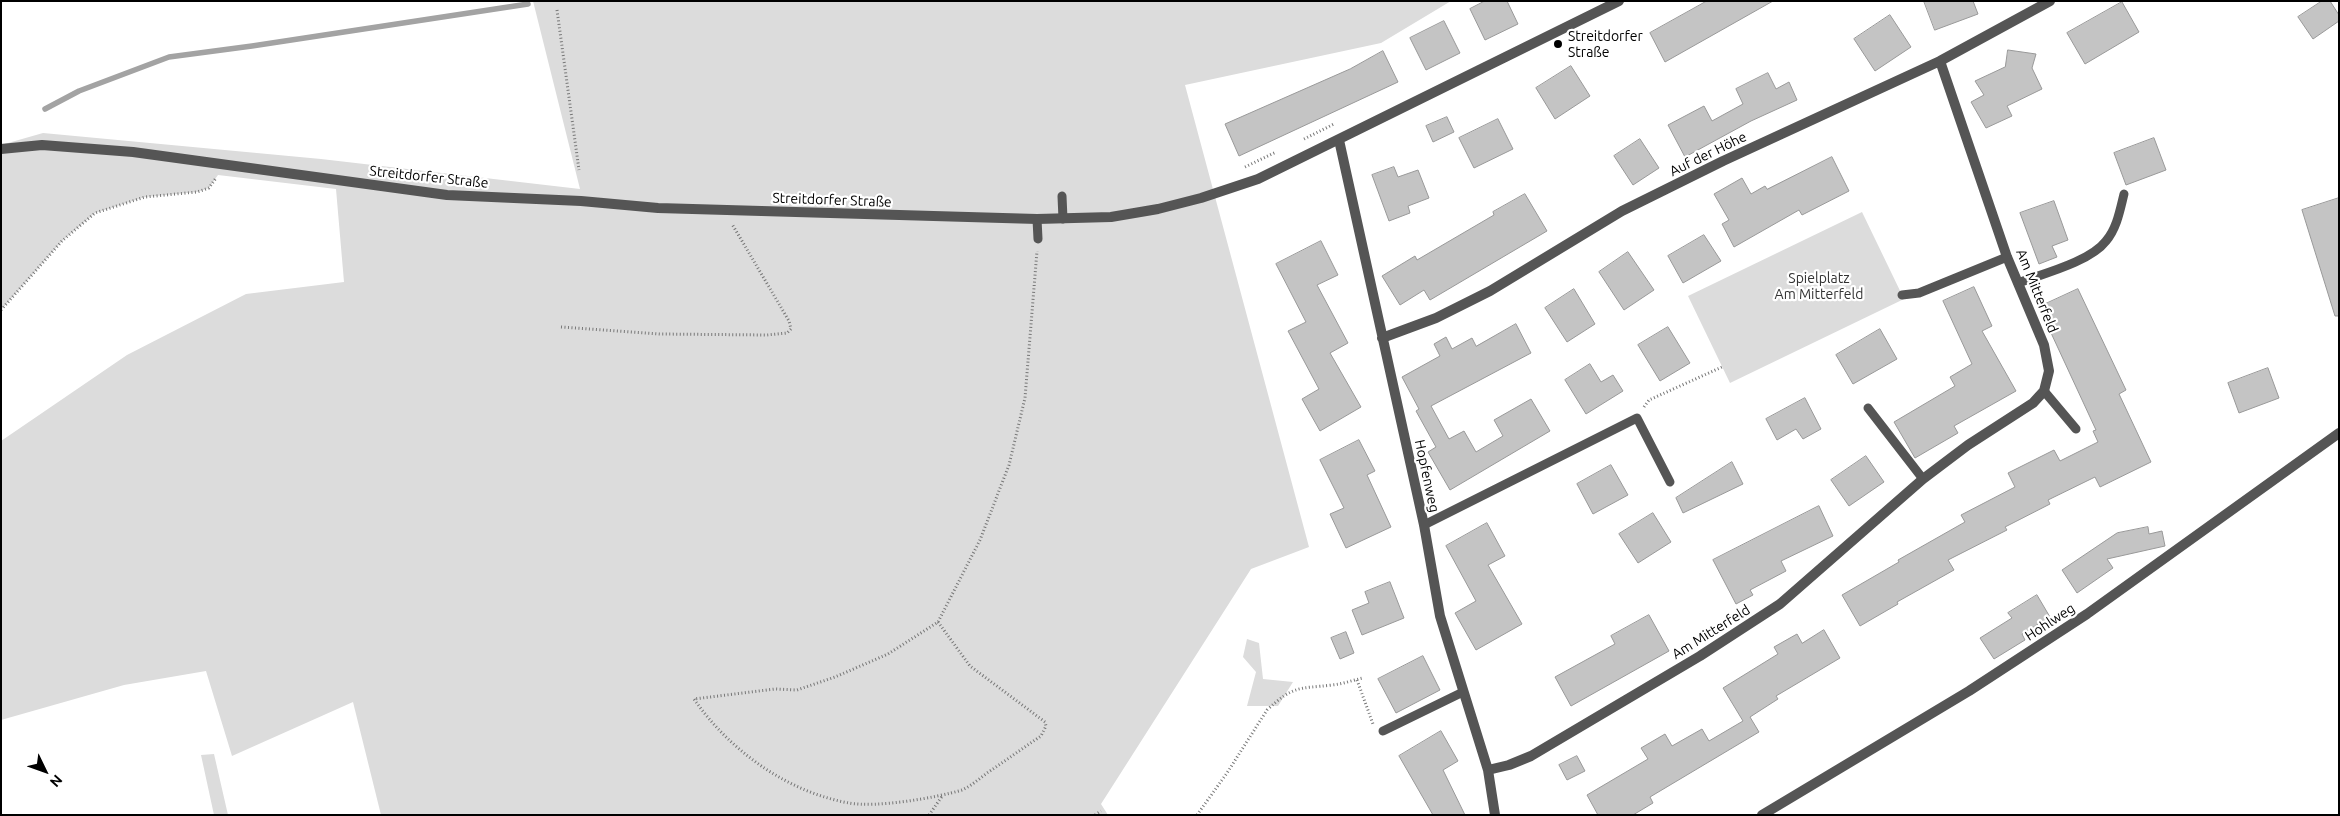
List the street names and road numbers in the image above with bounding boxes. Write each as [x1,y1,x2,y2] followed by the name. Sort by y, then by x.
[1667,128,1749,180] street label: Auf der Höhe
[369,162,489,192] street label: Streitdorfer Straße
[772,190,892,210] street label: Streitdorfer Straße
[2013,247,2061,335] street label: Am Mitterfeld
[1411,438,1443,514] street label: Hopfenweg
[2022,600,2078,644] street label: Hohlweg
[1669,601,1753,663] street label: Am Mitterfeld

